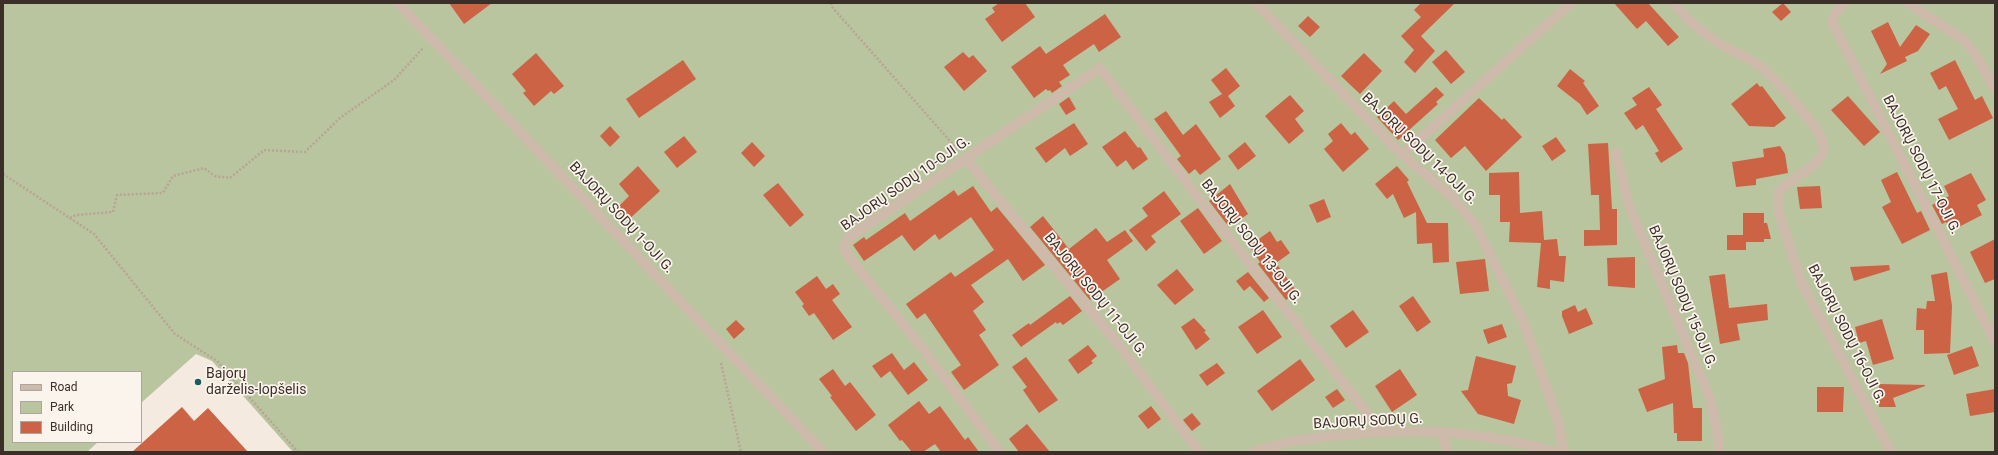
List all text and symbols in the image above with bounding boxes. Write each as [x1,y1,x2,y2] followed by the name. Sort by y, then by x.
[1358,90,1480,208] street label: BAJORŲ SODŲ 14-OJI G.
[1879,93,1963,237] street label: BAJORŲ SODŲ 17-OJI G.
[838,133,974,235] street label: BAJORŲ SODŲ 10-OJI G.
[565,159,677,277] street label: BAJORŲ SODŲ 1-OJI G.
[1197,176,1305,308] street label: BAJORŲ SODŲ 13-OJI G.
[1644,223,1720,371] street label: BAJORŲ SODŲ 15-OJI G.
[1040,230,1150,360] street label: BAJORŲ SODŲ 11-OJI G.
[1804,262,1888,406] street label: BAJORŲ SODŲ 16-OJI G.
[206,366,306,398] place label: Bajorų darželis-lopšelis
[12,371,142,443] legend
[193,377,203,387] marker: Bajorų darželis-lopšelis
[50,380,78,394] text: Road
[50,400,74,414] text: Park
[1313,411,1423,433] street label: BAJORŲ SODŲ G.
[50,420,93,434] text: Building

